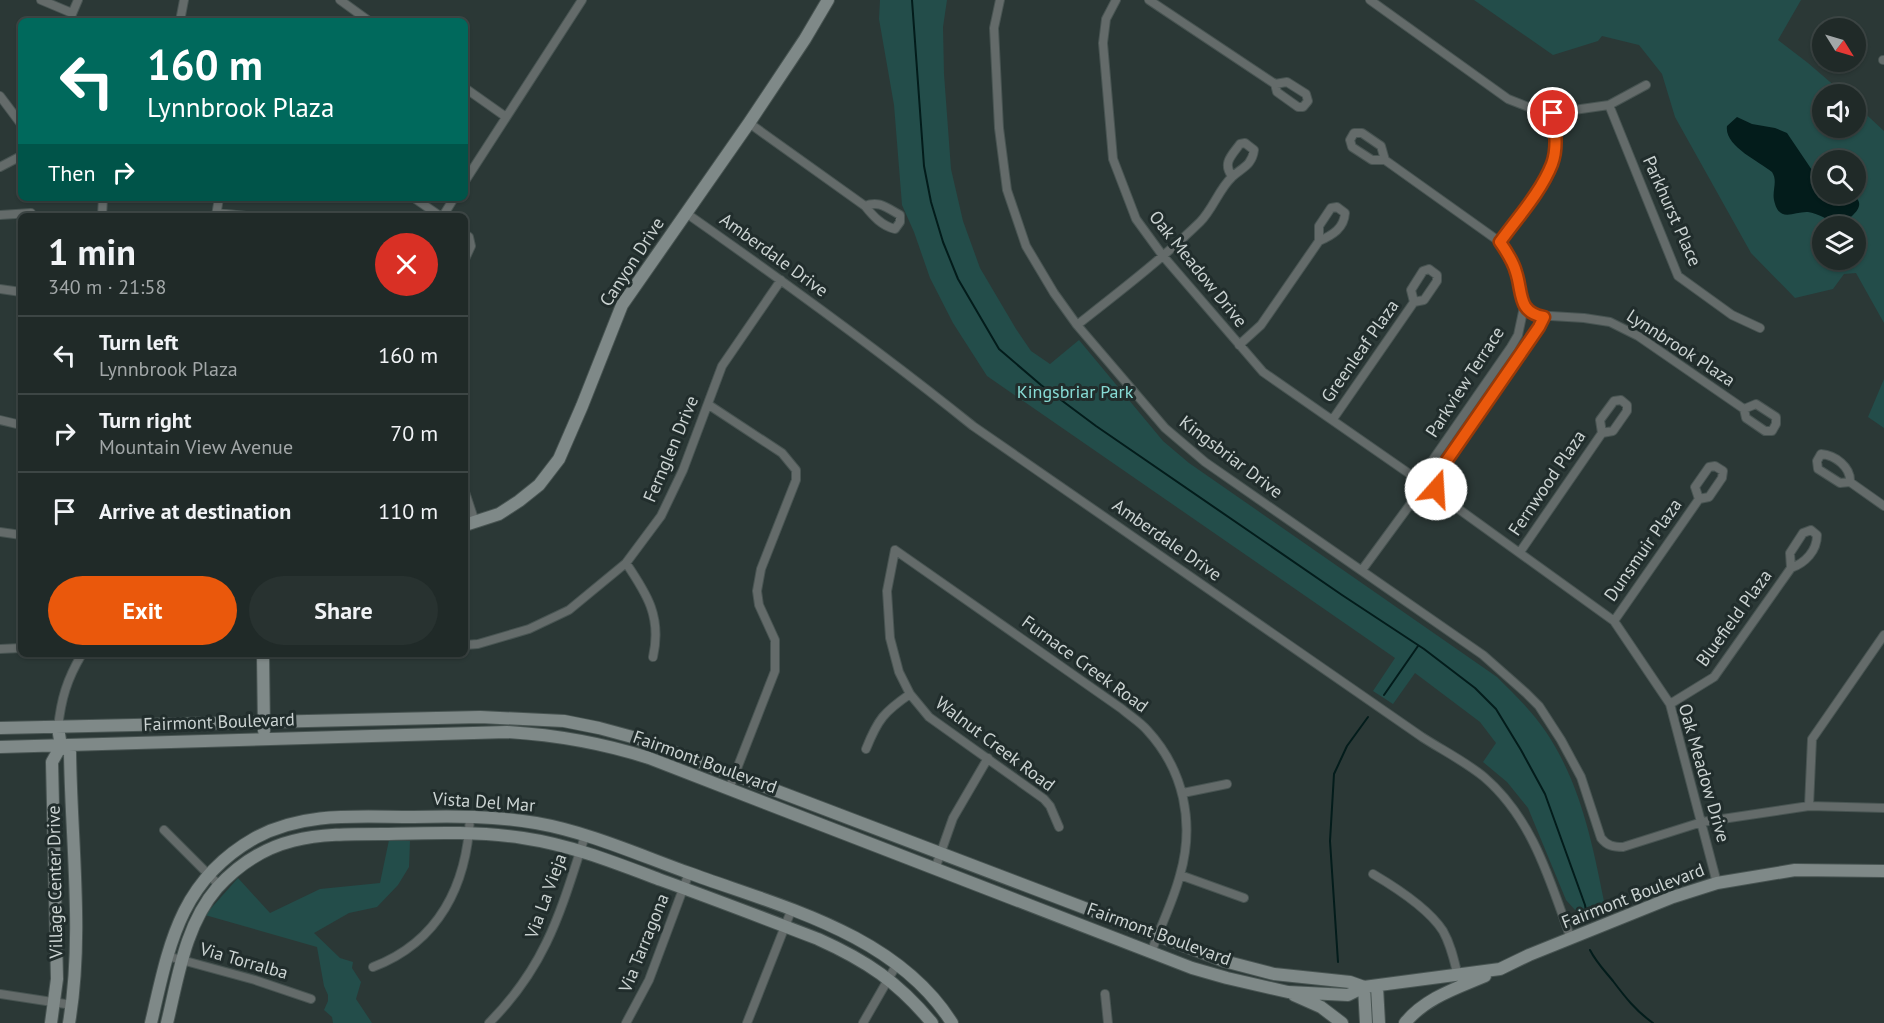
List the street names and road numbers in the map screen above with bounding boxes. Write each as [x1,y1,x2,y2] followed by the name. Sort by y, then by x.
[1638,152,1707,270] street label: Parkhurst Place
[1144,206,1252,332] street label: Oak Meadow Drive
[716,208,833,302] street label: Amberdale Drive
[594,213,669,311] street label: Canyon Drive
[1316,295,1403,407] street label: Greenleaf Plaza
[1623,304,1740,391] street label: Lynnbrook Plaza
[1420,322,1509,441] street label: Parkview Terrace
[638,392,703,506] street label: Fernglen Drive
[1175,410,1288,503] street label: Kingsbriar Drive
[1503,426,1590,540] street label: Fernwood Plaza
[1108,493,1226,586] street label: Amberdale Drive
[1599,494,1686,606] street label: Dunsmuir Plaza
[1691,565,1777,671] street label: Bluefield Plaza
[1018,610,1153,717] street label: Furnace Creek Road
[931,691,1060,796] street label: Walnut Creek Road
[1674,701,1735,845] street label: Oak Meadow Drive
[143,707,295,736] street label: Fairmont Boulevard
[630,725,780,798] street label: Fairmont Boulevard
[431,786,536,817] street label: Vista Del Mar
[42,805,67,960] street label: Village Center Drive
[519,850,572,942] street label: Via La Vieja
[1558,858,1708,933] street label: Fairmont Boulevard
[613,890,674,997] street label: Via Tarragona
[1084,897,1234,970] street label: Fairmont Boulevard
[196,937,291,984] street label: Via Torralba

